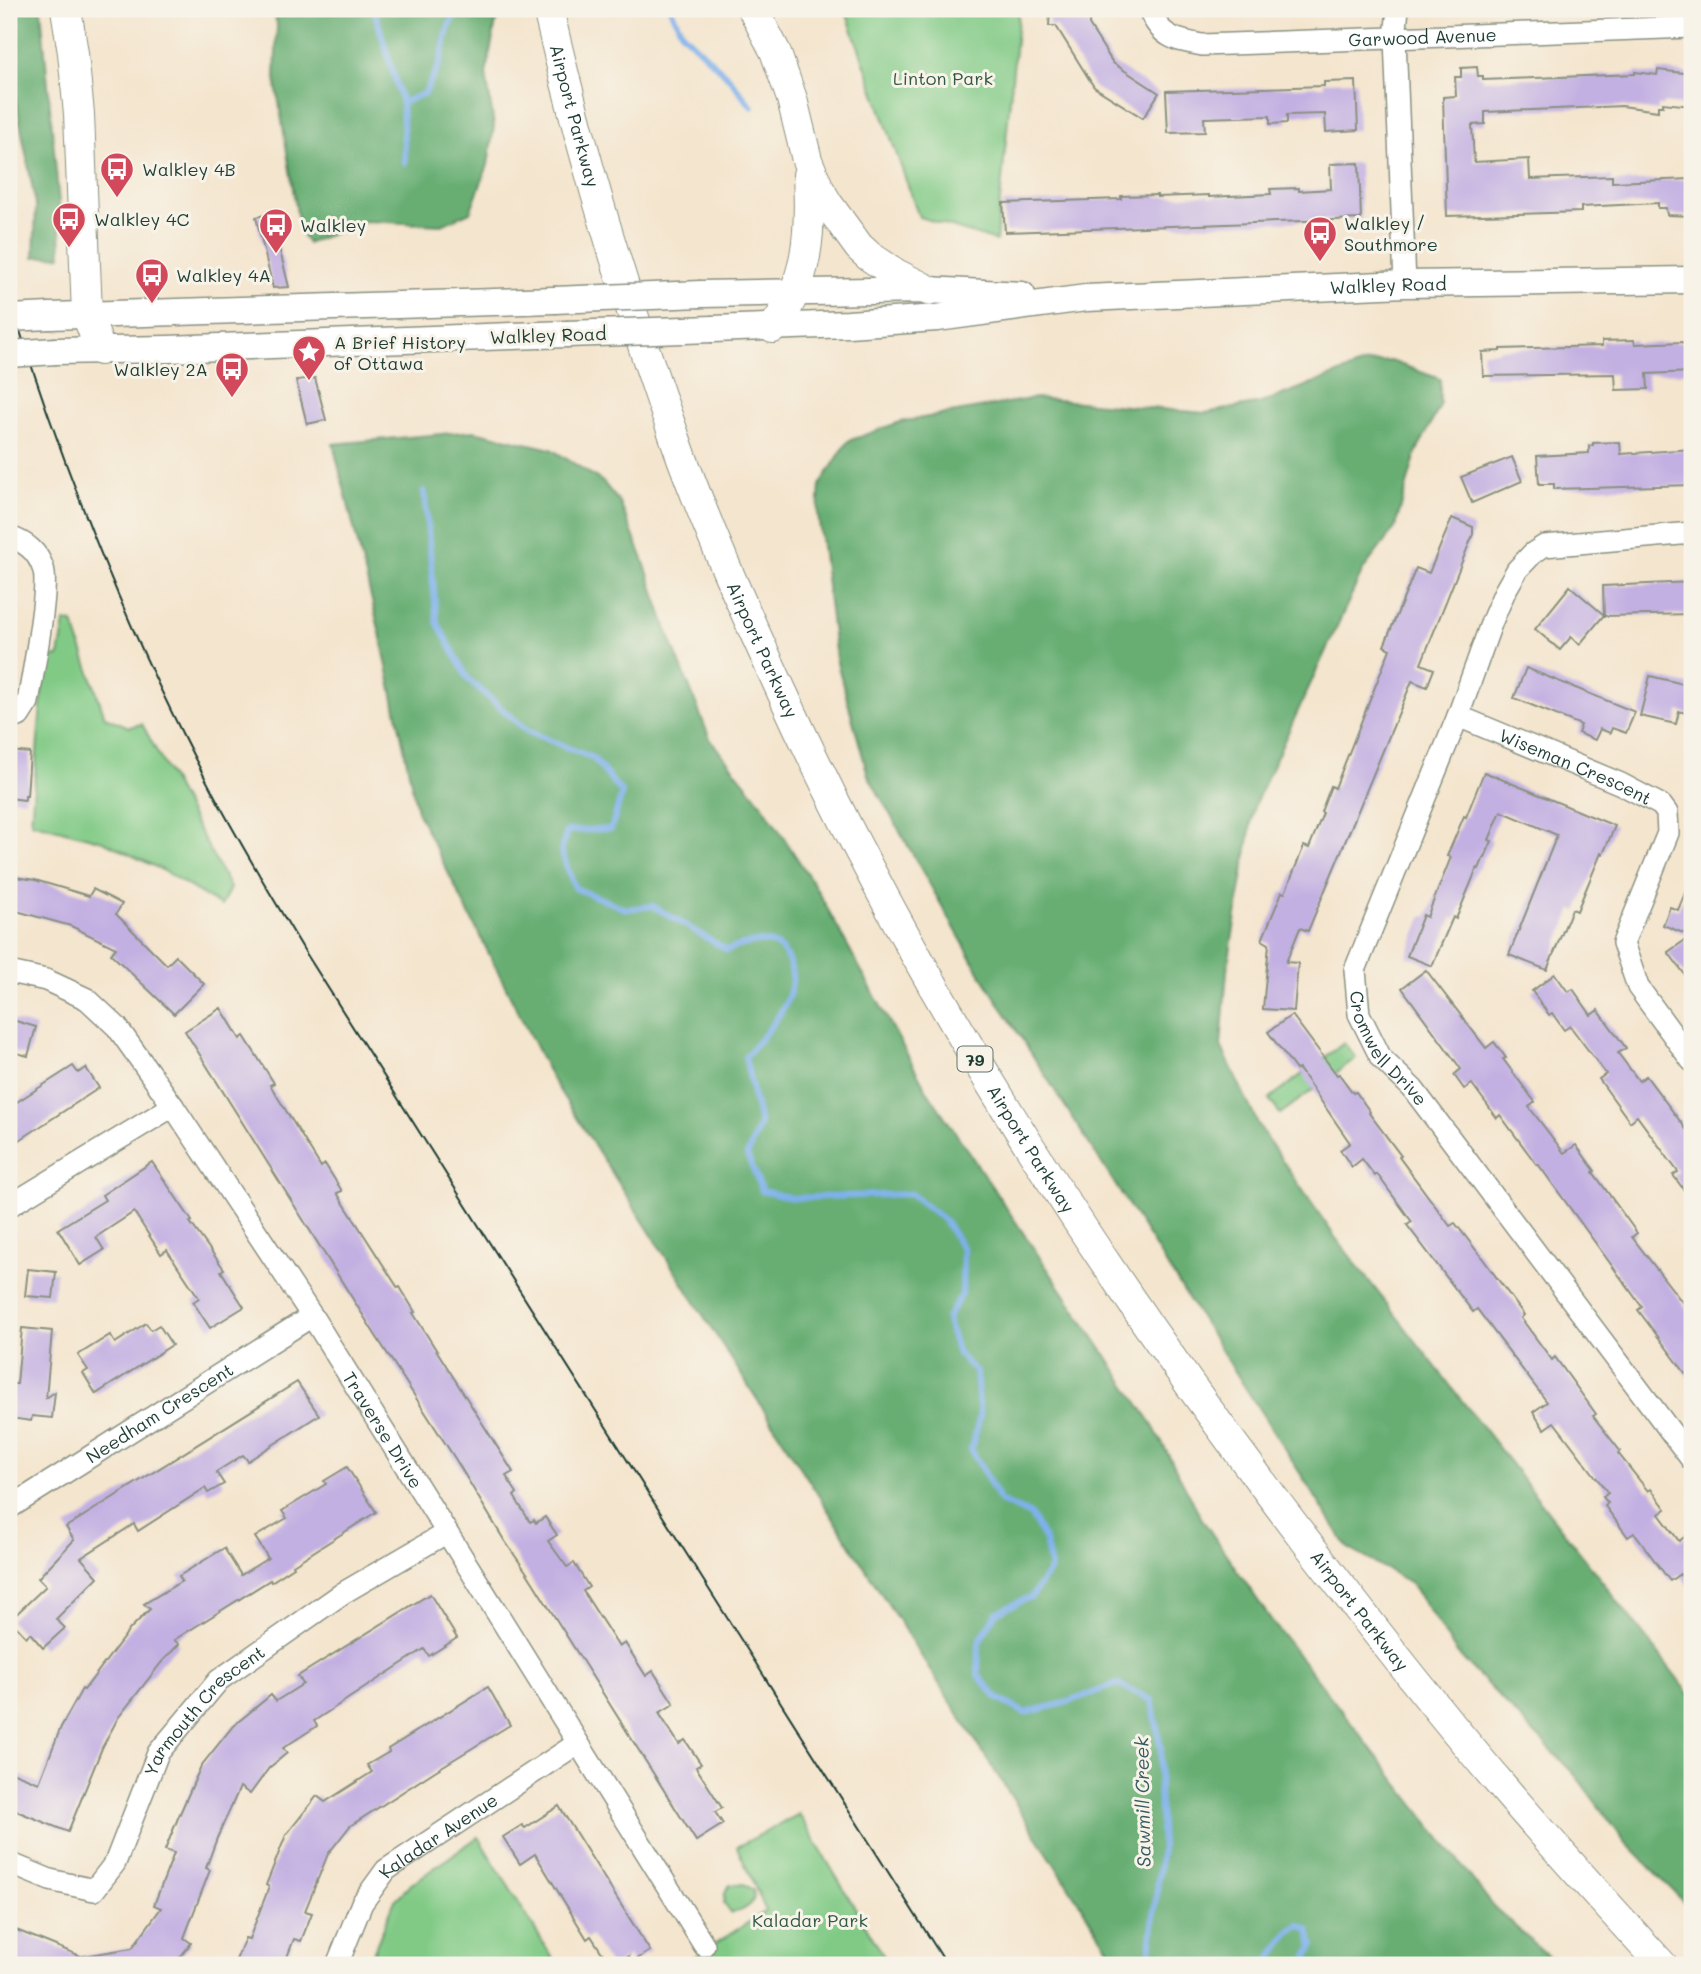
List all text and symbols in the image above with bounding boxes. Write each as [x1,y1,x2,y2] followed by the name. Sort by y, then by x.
[1348,22,1497,52] street label: Garwood Avenue
[545,42,605,190] street label: Airport Parkway
[893,66,993,90] park label: Linton Park
[98,150,136,199] bus stop icon: Walkley 4B
[142,157,236,181] place label: Walkley 4B
[50,200,88,249] bus stop icon: Walkley 4C
[257,206,295,255] bus stop icon: Walkley
[94,207,189,231] place label: Walkley 4C
[1344,211,1438,256] place label: Walkley / Southmore
[300,213,366,237] place label: Walkley
[1301,214,1339,263] bus stop icon: Walkley / Southmore
[133,256,171,305] bus stop icon: Walkley 4A
[176,263,271,287] place label: Walkley 4A
[1329,271,1447,299] street label: Walkley Road
[489,321,607,349] street label: Walkley Road
[334,330,466,375] place label: A Brief History of Ottawa
[290,333,328,382] place icon: A Brief History of Ottawa
[213,350,251,399] bus stop icon: Walkley 2A
[114,357,208,381] place label: Walkley 2A
[722,578,804,722] street label: Airport Parkway
[1496,723,1656,810] street label: Wiseman Crescent
[1345,990,1433,1110] street label: Cromwell Drive
[958,1046,992,1072] road number: 79
[982,1080,1081,1217] street label: Airport Parkway
[81,1357,238,1468] street label: Needham Crescent
[338,1367,428,1493] street label: Traverse Drive
[1305,1545,1414,1676] street label: Airport Parkway
[138,1640,269,1780] street label: Yarmouth Crescent
[1128,1736,1156,1867] water label: Sawmill Creek
[372,1788,502,1882] street label: Kaladar Avenue
[752,1908,868,1932] park label: Kaladar Park

